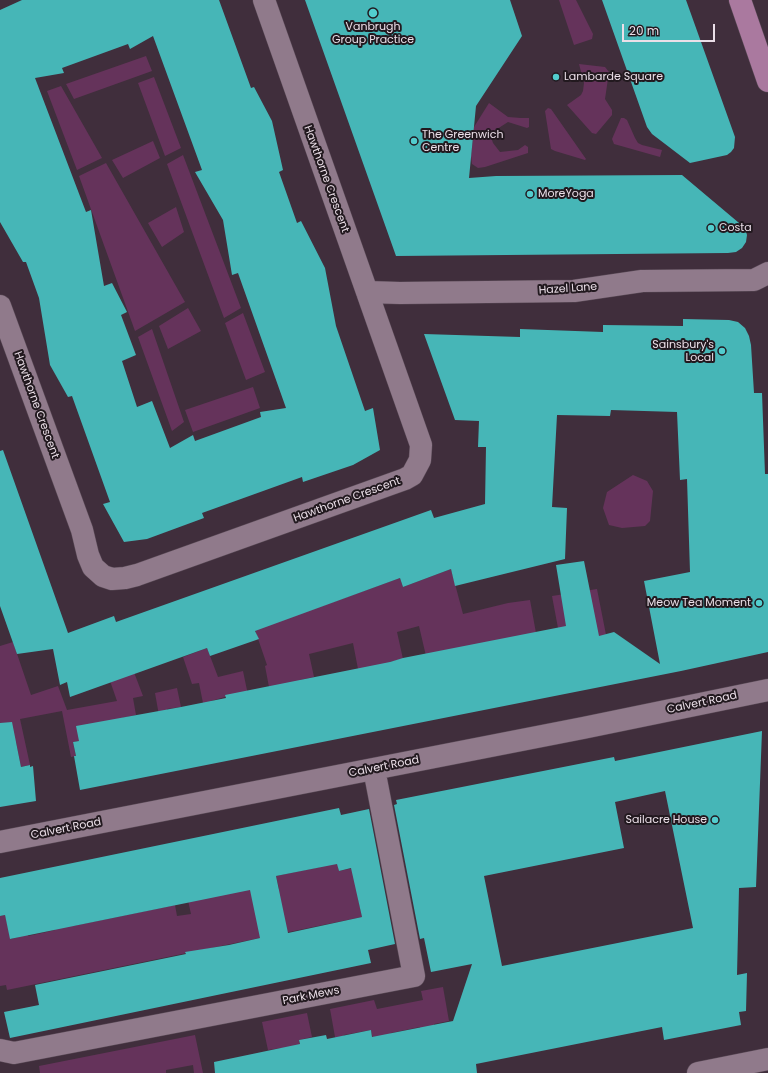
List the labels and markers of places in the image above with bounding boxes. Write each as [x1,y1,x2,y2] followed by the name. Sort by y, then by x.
[367,7,379,19] marker: Vanbrugh Group Practice
[332,20,414,46] place label: Vanbrugh Group Practice
[564,70,663,84] place label: Lambarde Square
[551,72,561,82] marker: Lambarde Square
[422,128,504,154] place label: The Greenwich Centre
[409,136,419,146] marker: The Greenwich Centre
[538,187,594,201] place label: MoreYoga
[525,189,535,199] marker: MoreYoga
[719,221,752,235] place label: Costa
[706,223,716,233] marker: Costa
[652,338,714,364] place label: Sainsbury's Local
[717,346,727,356] marker: Sainsbury's Local
[647,596,751,610] place label: Meow Tea Moment
[754,598,764,608] marker: Meow Tea Moment
[625,813,707,827] place label: Sailacre House
[710,815,720,825] marker: Sailacre House

